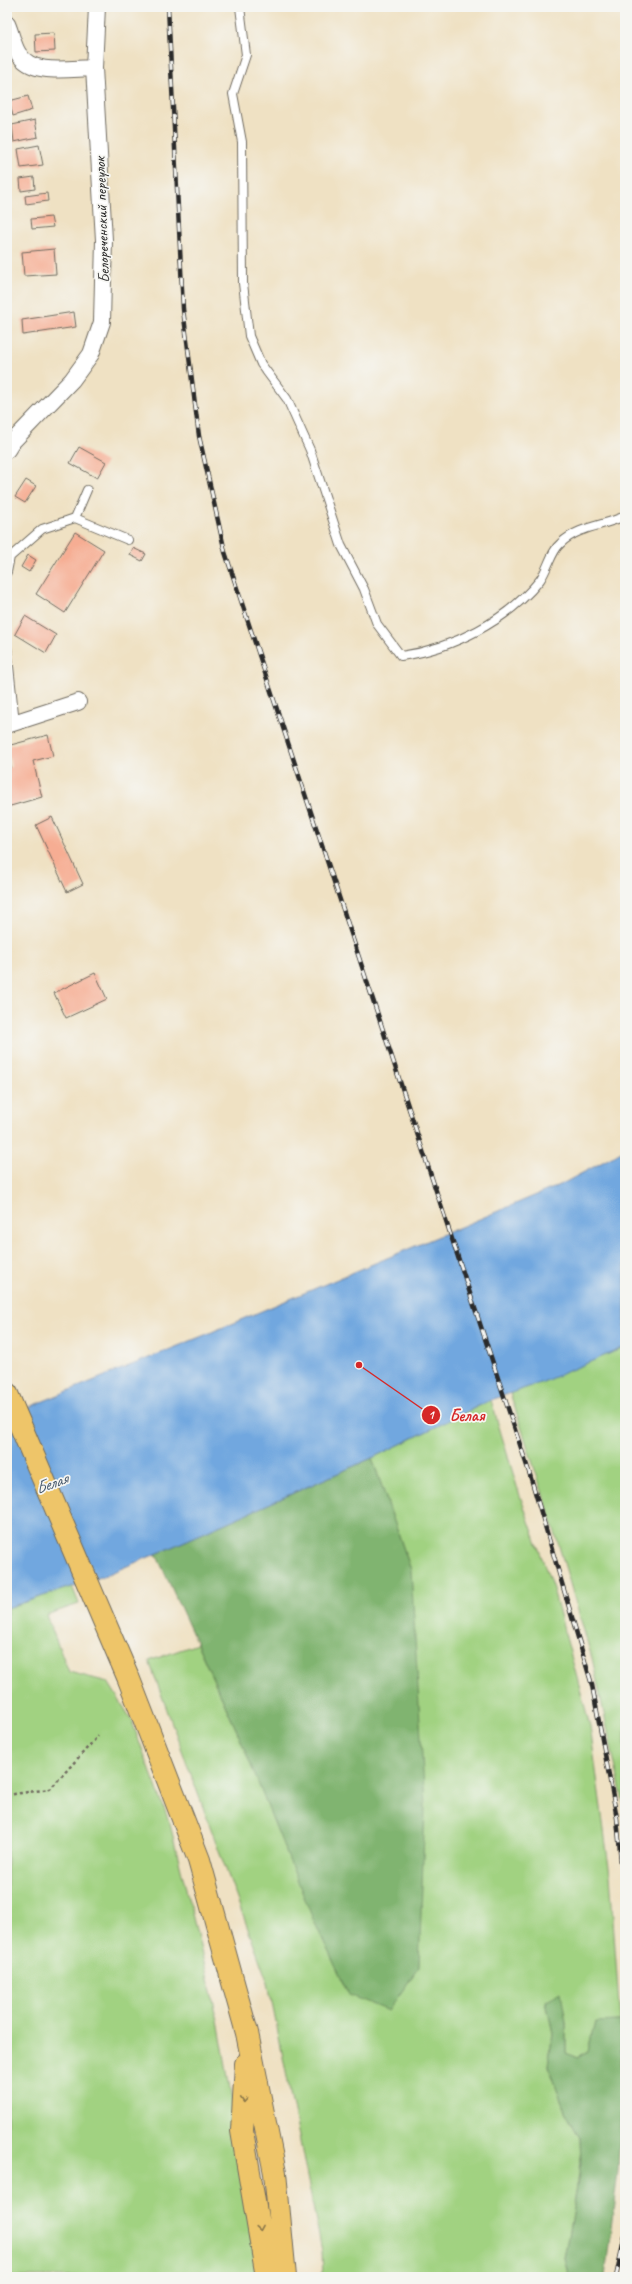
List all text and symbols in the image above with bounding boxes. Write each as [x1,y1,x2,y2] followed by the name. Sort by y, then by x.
[90,155,114,283] street label: Белореченский переулок
[421,1401,492,1430] callout: Белая
[449,1405,486,1426] text: Белая
[428,1407,435,1423] text: 1
[32,1467,73,1499] water label: Белая
[239,2097,248,2103] one-way arrow
[255,2225,264,2231] one-way arrow

